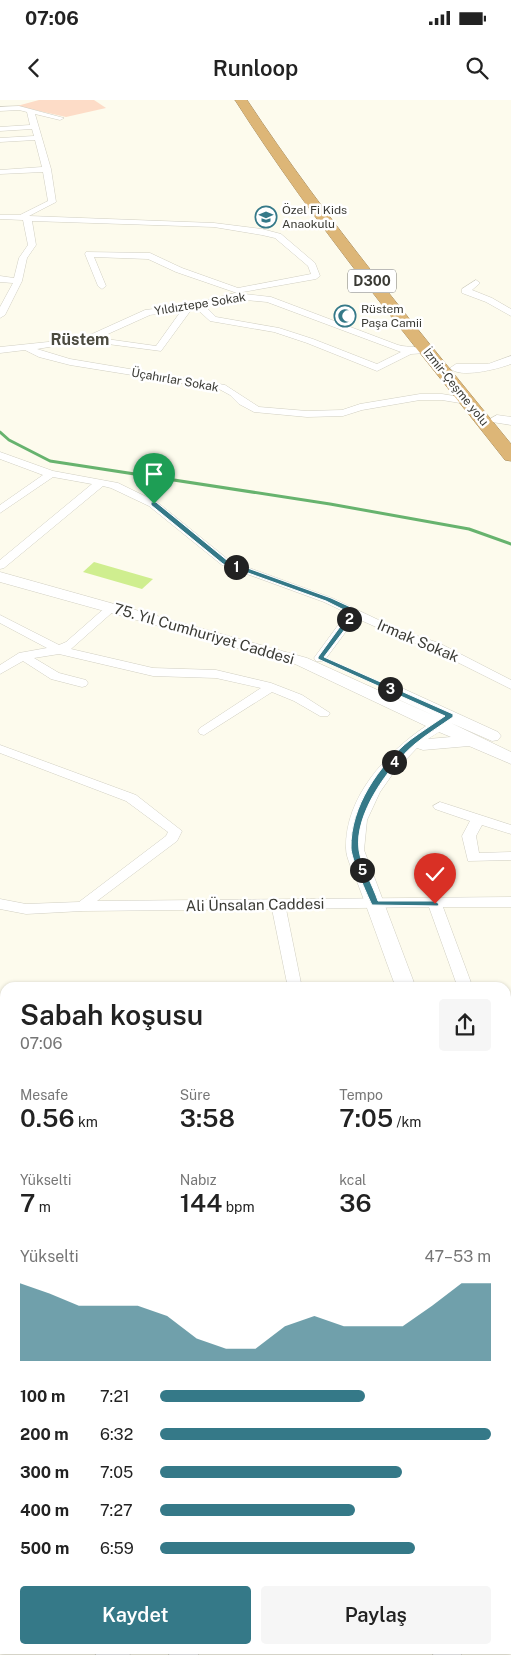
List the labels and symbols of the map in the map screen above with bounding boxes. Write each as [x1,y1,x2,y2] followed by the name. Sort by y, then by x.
[282,203,347,231] place label: Özel Fi Kids Anaokulu
[254,205,278,229] school or university icon: Özel Fi Kids Anaokulu
[348,270,396,292] road number: D300
[153,290,247,318] street label: Yıldıztepe Sokak
[361,302,422,330] place label: Rüstem Paşa Camii
[333,304,357,328] mosque icon: Rüstem Paşa Camii
[51,330,109,349] district label: Rüstem
[420,345,492,429] street label: İzmir-Çeşme yolu
[130,365,220,395] street label: Üçahırlar Sokak
[133,453,175,504] pin
[224,554,248,580] pin: 1
[112,600,296,667] street label: 75. Yıl Cumhuriyet Caddesi
[336,606,362,632] pin: 2
[375,616,462,665] street label: Irmak Sokak
[378,676,402,702] pin: 3
[382,750,406,774] pin: 4
[414,853,456,904] pin
[350,858,374,882] pin: 5
[186,894,324,914] street label: Ali Ünsalan Caddesi

